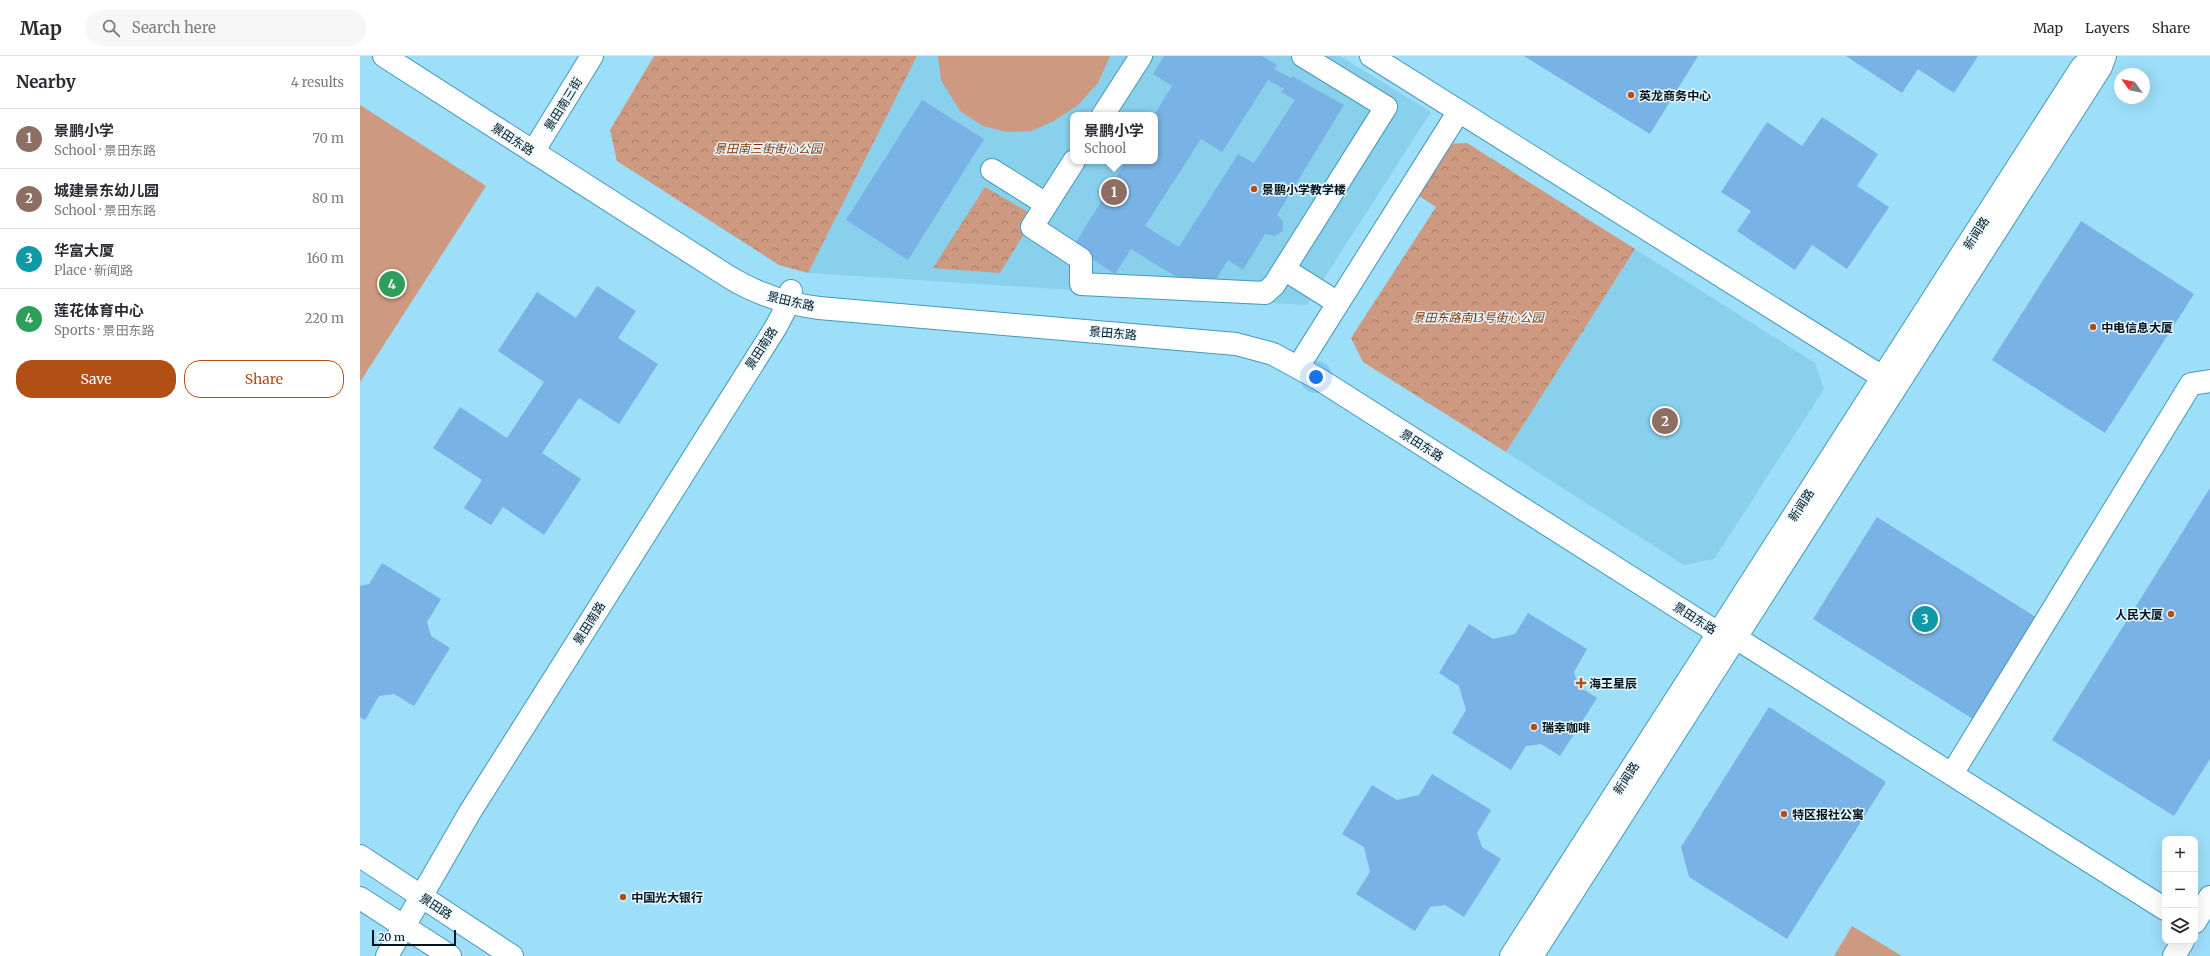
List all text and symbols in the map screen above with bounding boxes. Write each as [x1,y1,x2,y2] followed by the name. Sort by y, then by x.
[86,10,366,46] search box
[20,16,62,40] text: Map
[100,17,122,39] icon: search
[132,18,216,37] text: Search here
[2033,19,2063,37] text: Map
[2085,19,2130,37] text: Layers
[2152,19,2190,37] text: Share
[2114,68,2150,104] north arrow
[16,71,76,93] text: Nearby
[291,74,344,91] text: 4 results
[541,75,585,133] street label: 景田南三街
[1639,88,1711,103] place label: 英龙商务中心
[1626,90,1636,100] marker: 英龙商务中心
[1070,112,1158,164] popup
[489,120,537,158] street label: 景田东路
[54,121,114,140] text: 景鹏小学
[1084,121,1144,140] text: 景鹏小学
[26,130,32,147] text: 1
[313,130,344,147] text: 70 m
[1084,140,1126,157] text: School
[714,141,824,156] park label: 景田南三街街心公园
[54,142,156,159] text: School · 景田东路
[1101,177,1127,207] pin: 1
[54,181,159,200] text: 城建景东幼儿园
[1262,182,1346,197] place label: 景鹏小学教学楼
[1249,184,1259,194] marker: 景鹏小学教学楼
[25,190,33,207] text: 2
[312,190,344,207] text: 80 m
[54,202,156,219] text: School · 景田东路
[1960,214,1992,252] street label: 新闻路
[54,241,114,260] text: 华富大厦
[25,250,33,267] text: 3
[306,250,344,267] text: 160 m
[54,262,133,279] text: Place · 新闻路
[379,269,405,299] pin: 4
[766,288,816,314] street label: 景田东路
[54,301,144,320] text: 莲花体育中心
[25,310,33,327] text: 4
[305,310,344,327] text: 220 m
[1412,310,1546,325] park label: 景田东路南13号街心公园
[2101,320,2173,335] place label: 中电信息大厦
[54,322,154,339] text: Sports · 景田东路
[2088,322,2098,332] marker: 中电信息大厦
[1088,323,1138,343] street label: 景田东路
[742,324,780,372] street label: 景田南路
[16,360,176,398] button: Save
[184,360,344,398] button: Share
[1306,367,1326,387] your location
[1652,406,1678,436] pin: 2
[1398,426,1446,464] street label: 景田东路
[1785,486,1817,524] street label: 新闻路
[570,599,608,647] street label: 景田南路
[1671,599,1719,637] street label: 景田东路
[1912,604,1938,634] pin: 3
[2115,607,2163,622] place label: 人民大厦
[2166,609,2176,619] marker: 人民大厦
[1589,676,1637,691] place label: 海王星辰
[1576,678,1586,688] marker: 海王星辰
[1542,720,1590,735] place label: 瑞幸咖啡
[1529,722,1539,732] marker: 瑞幸咖啡
[1610,759,1642,797] street label: 新闻路
[1792,807,1864,822] place label: 特区报社公寓
[1779,809,1789,819] marker: 特区报社公寓
[2162,836,2198,944] map controls
[2162,836,2198,872] button: +
[2162,872,2198,908] button: −
[417,890,455,922] street label: 景田路
[631,890,703,905] place label: 中国光大银行
[618,892,628,902] marker: 中国光大银行
[2162,908,2198,944] button: layers
[372,928,456,947] scale bar
[378,930,405,944] text: 20 m

